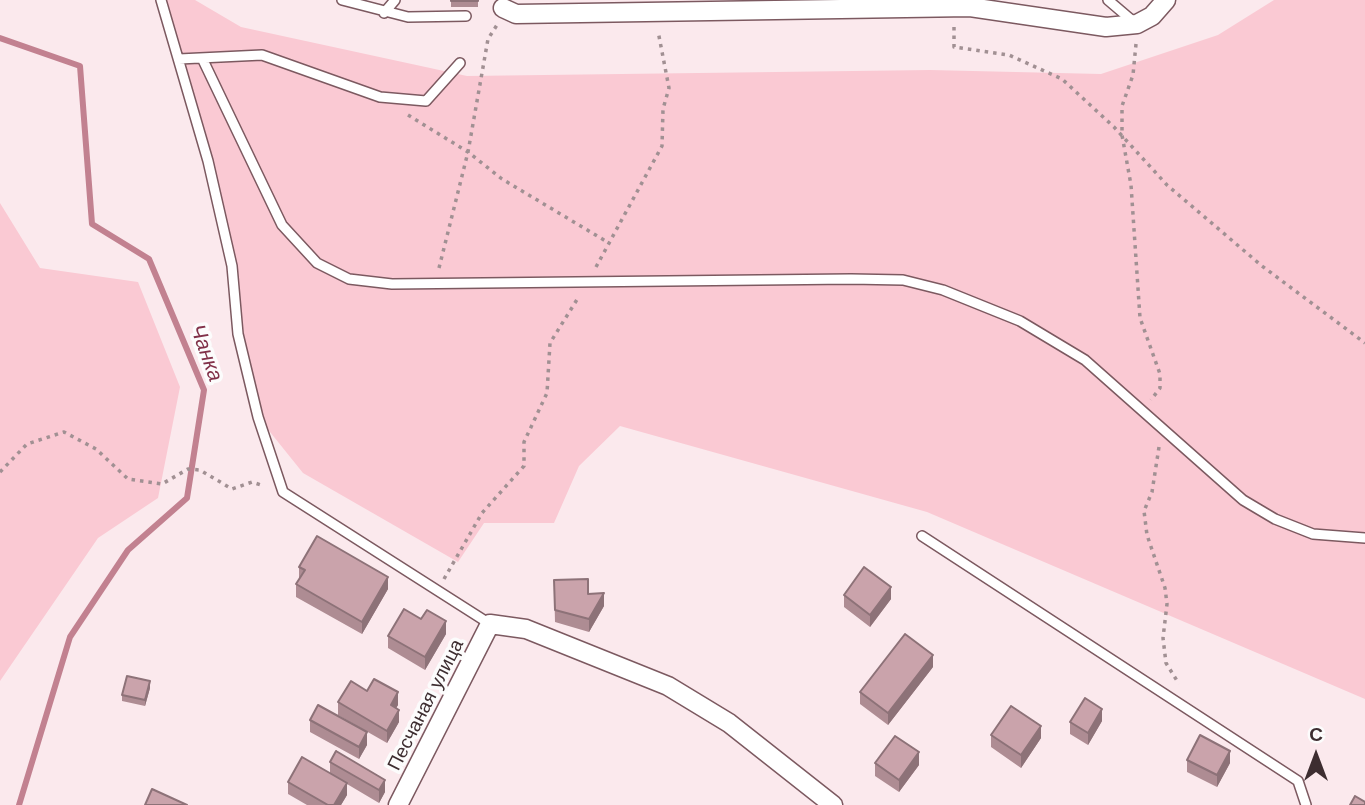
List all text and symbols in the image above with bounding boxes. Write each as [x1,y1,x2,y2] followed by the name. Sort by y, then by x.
[184,321,228,385] water label: Чанка
[383,636,469,774] street label: Песчаная улица
[1281,721,1351,791] north arrow
[1309,723,1323,746] text: С

